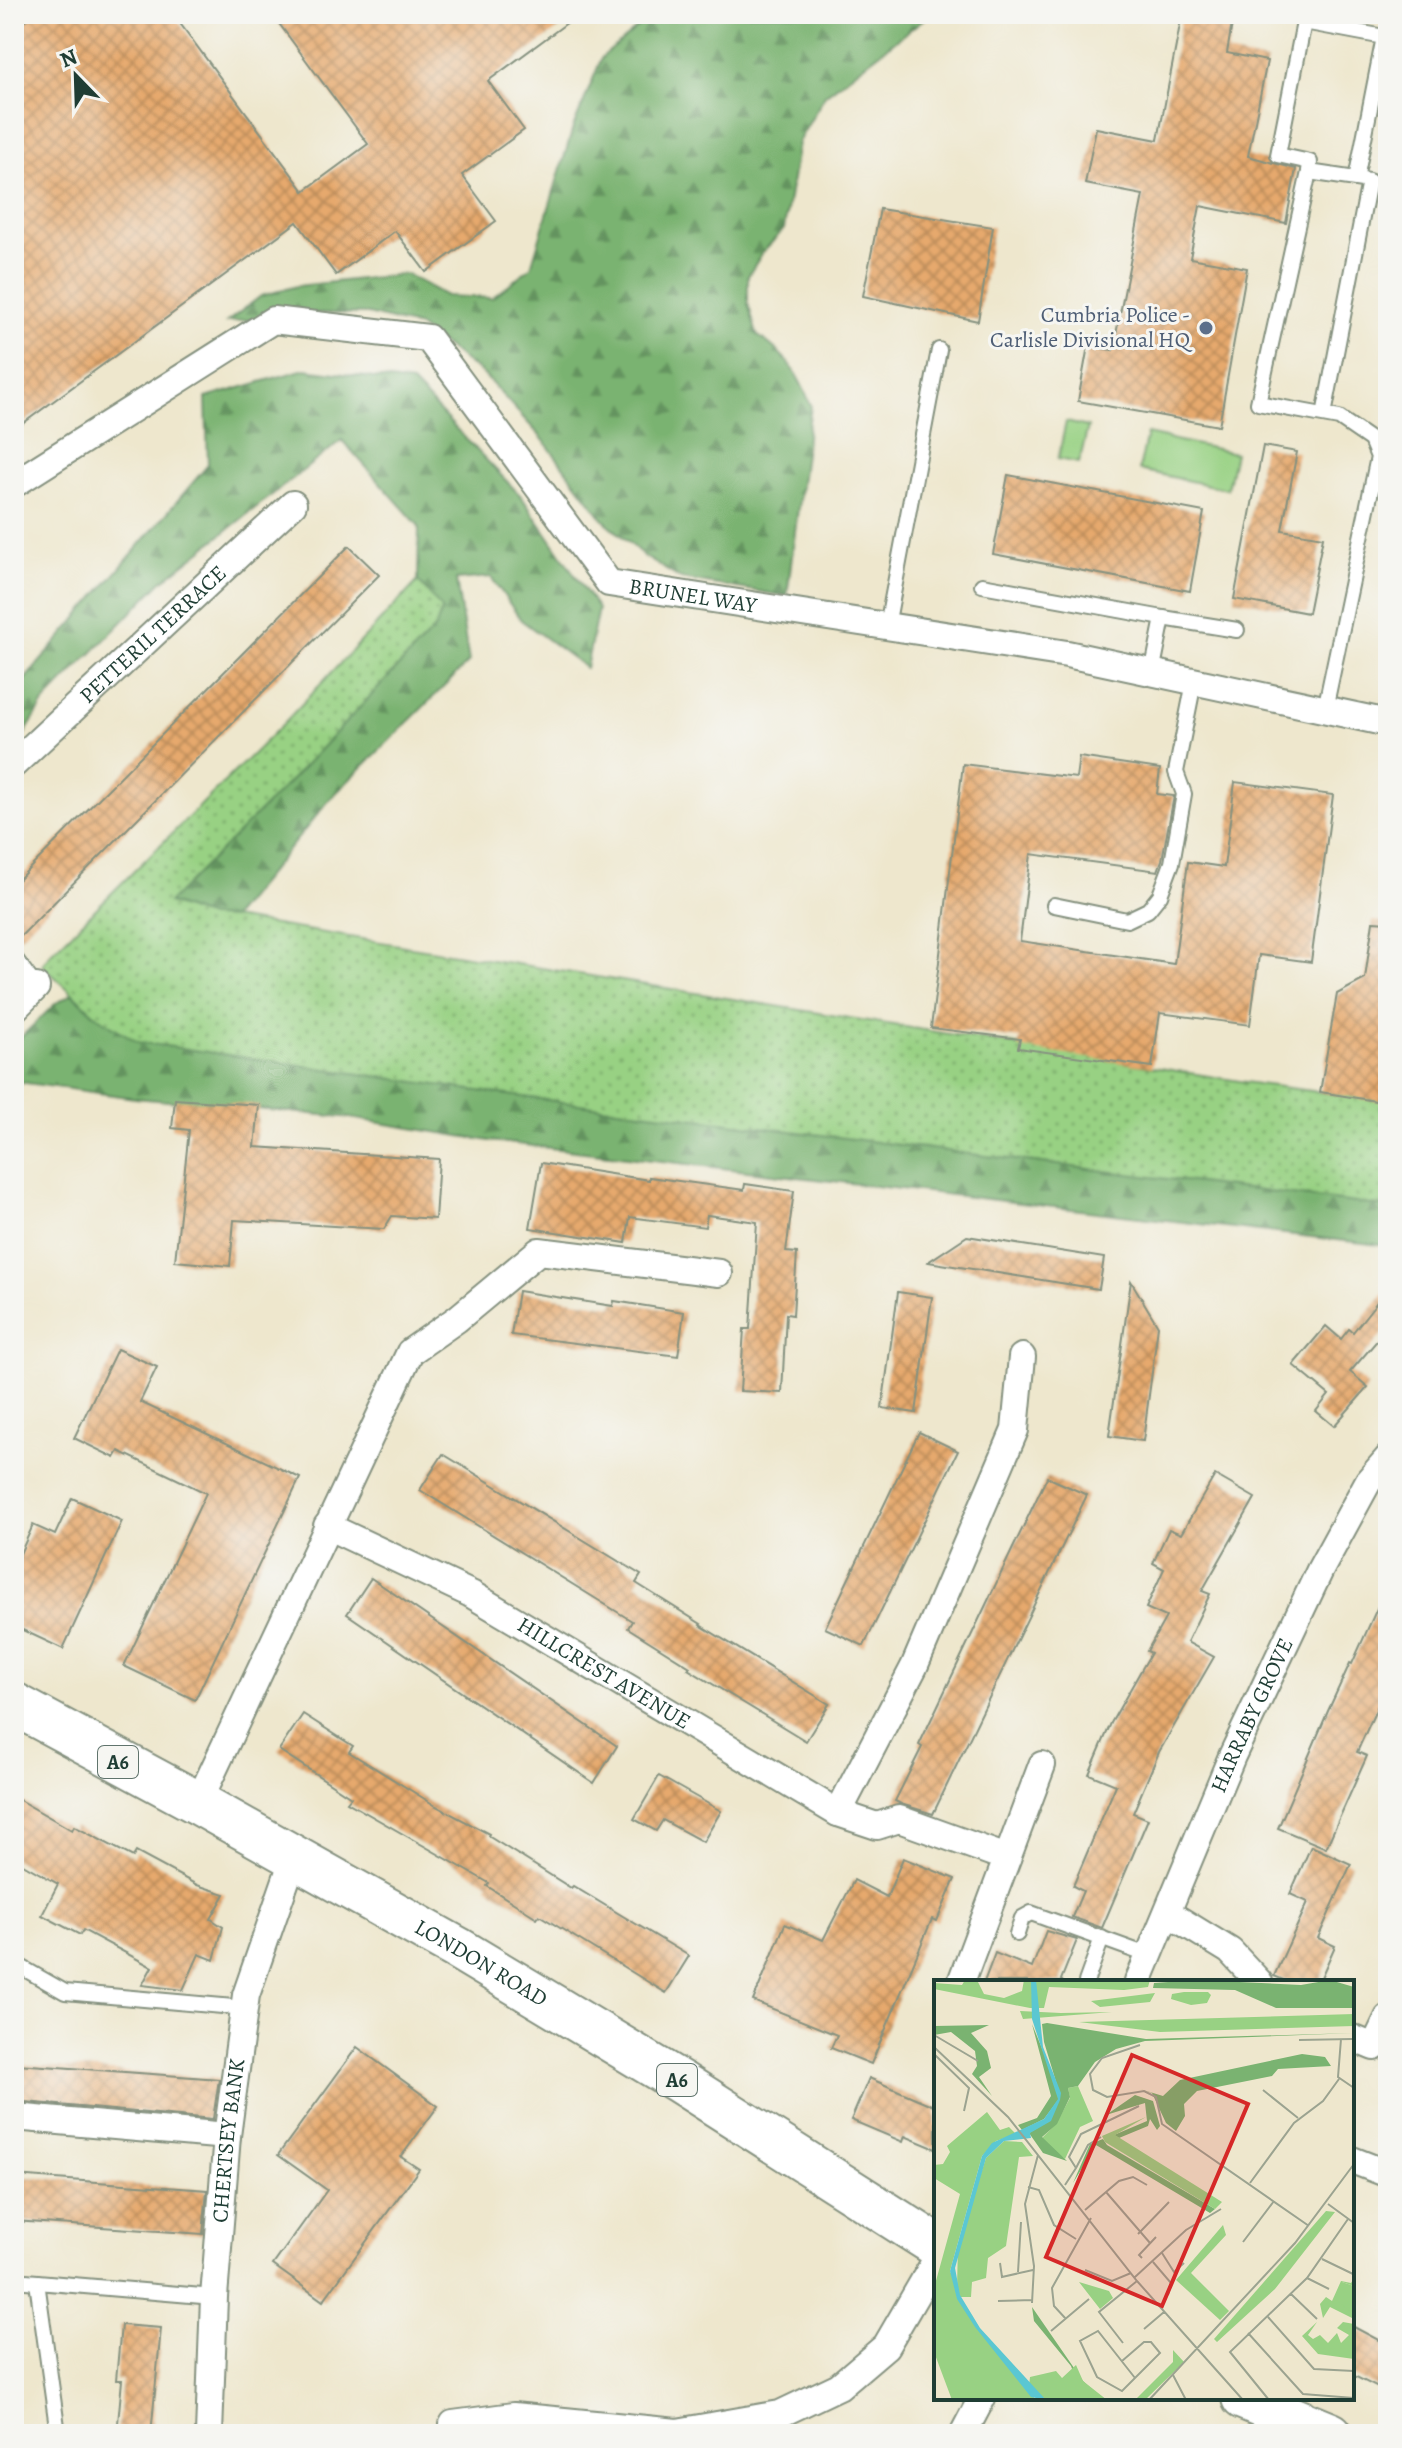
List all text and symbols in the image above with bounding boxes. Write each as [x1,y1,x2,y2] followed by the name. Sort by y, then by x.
[36,36,116,116] north arrow
[55,42,82,75] text: N
[990,300,1193,355] place label: Cumbria Police - Carlisle Divisional HQ
[1197,319,1215,337] marker: Cumbria Police - Carlisle Divisional HQ
[73,558,233,710] street label: PETTERIL TERRACE
[627,571,760,621] street label: BRUNEL WAY
[512,1610,696,1737] street label: HILLCREST AVENUE
[1203,1633,1301,1797] street label: HARRABY GROVE
[98,1746,138,1778] road number: A6
[409,1912,553,2014] street label: LONDON ROAD
[934,1980,1354,2400] inset map
[205,2057,252,2224] street label: CHERTSEY BANK
[657,2064,697,2096] road number: A6

